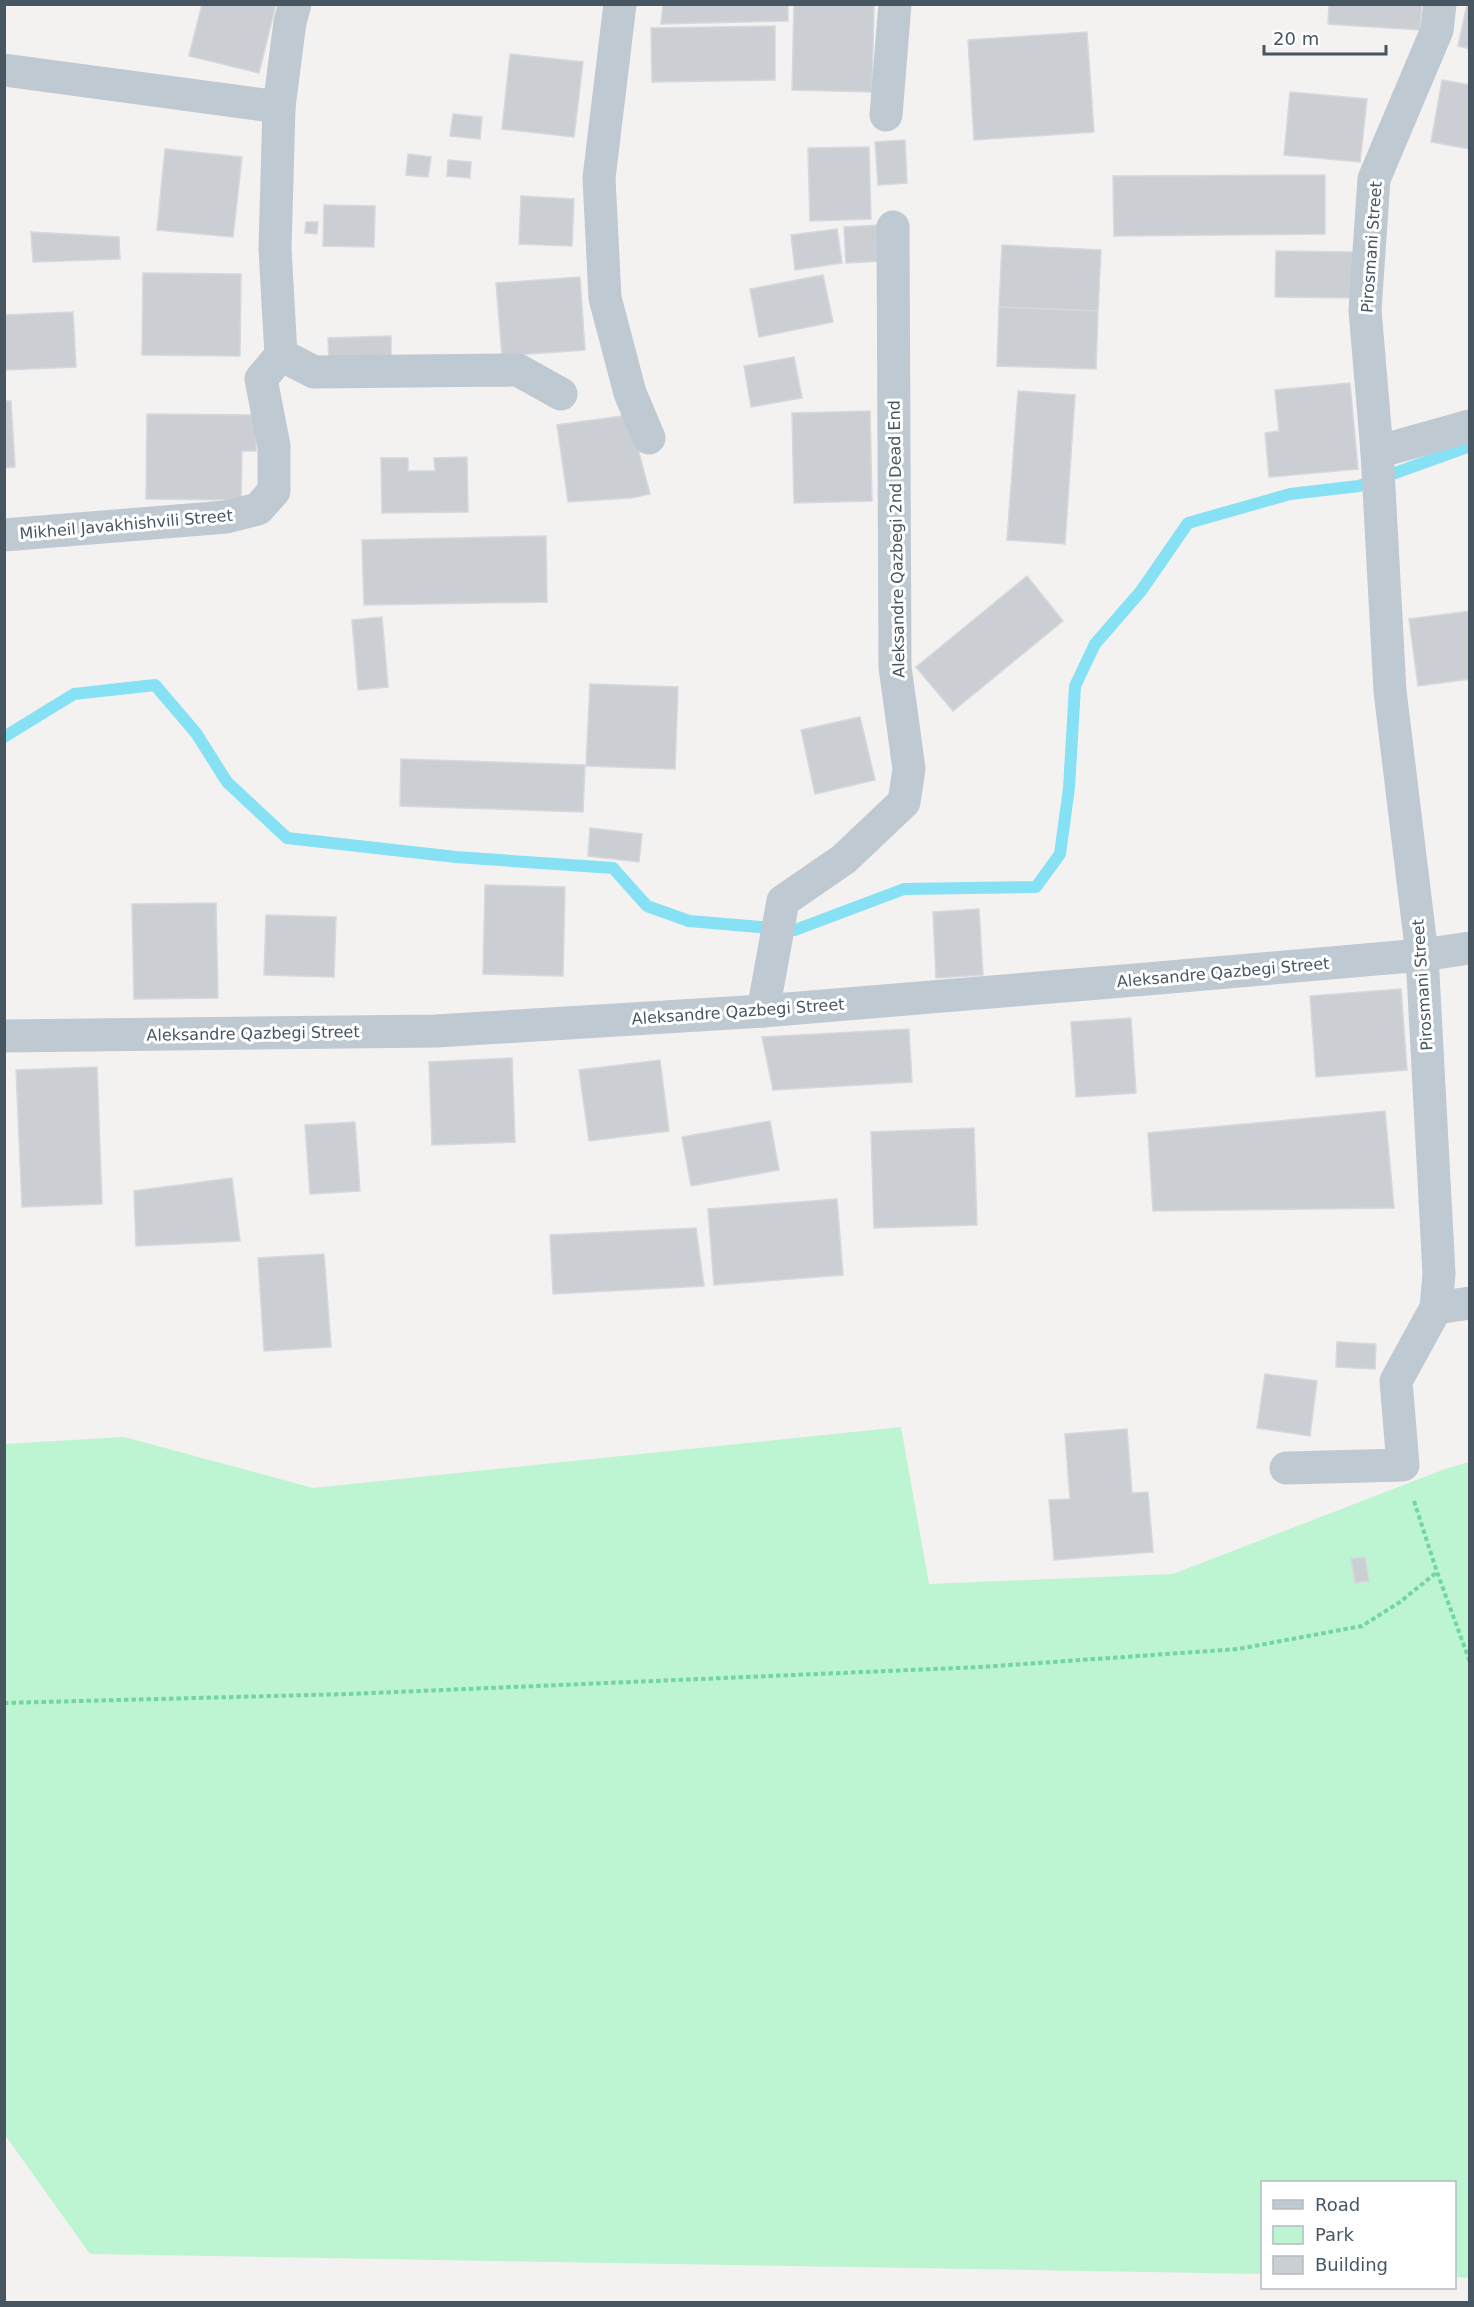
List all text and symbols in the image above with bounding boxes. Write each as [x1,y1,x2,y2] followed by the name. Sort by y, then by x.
[1264,18,1386,56] scale bar
[1273,28,1319,49] text: 20 m
[1357,181,1386,313] street label: Pirosmani Street
[885,400,908,678] street label: Aleksandre Qazbegi 2nd Dead End
[19,506,234,543] street label: Mikheil Javakhishvili Street
[1408,919,1437,1051] street label: Pirosmani Street
[1116,954,1330,991] street label: Aleksandre Qazbegi Street
[631,995,845,1028] street label: Aleksandre Qazbegi Street
[146,1022,360,1045] street label: Aleksandre Qazbegi Street
[1261,2181,1456,2289] legend
[1315,2194,1360,2215] text: Road
[1315,2224,1354,2245] text: Park
[1315,2254,1388,2275] text: Building

